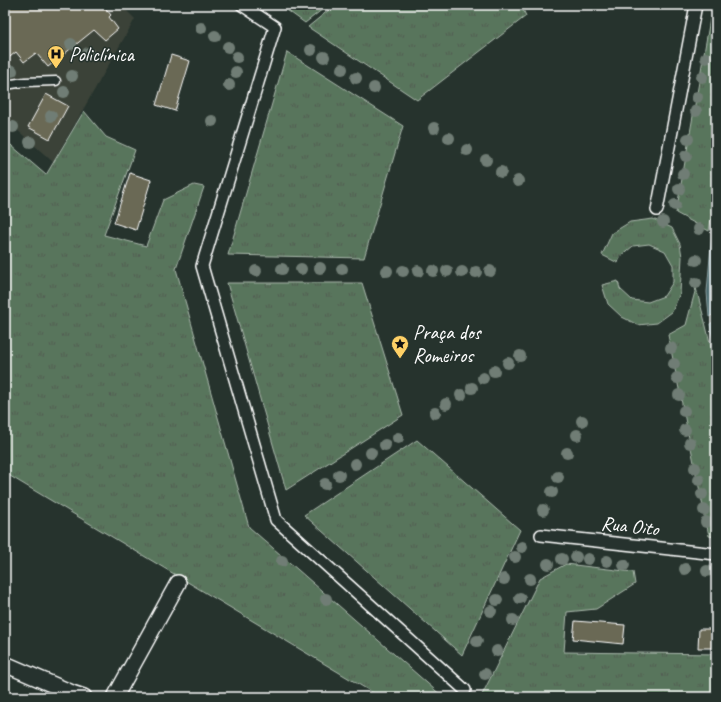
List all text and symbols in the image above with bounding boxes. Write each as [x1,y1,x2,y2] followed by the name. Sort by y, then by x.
[69,42,136,67] place label: Policlínica
[46,44,66,69] hospital icon: Policlínica
[413,320,483,368] place label: Praça dos Romeiros
[390,334,410,359] place icon: Praça dos Romeiros
[600,511,661,542] street label: Rua Oito

